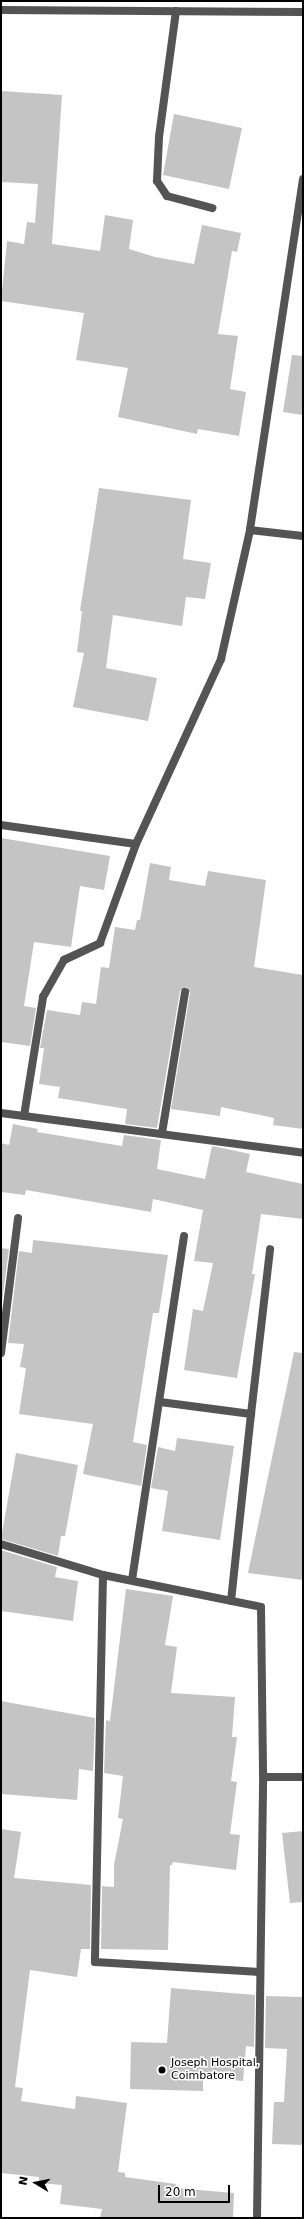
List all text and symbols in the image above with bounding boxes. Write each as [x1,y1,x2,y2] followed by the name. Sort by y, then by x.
[171,2057,259,2083] place label: Joseph Hospital, Coimbatore
[156,2064,168,2076] marker: Joseph Hospital, Coimbatore
[16,2163,56,2203] north arrow
[16,2175,31,2186] text: N
[160,2177,232,2203] scale bar
[165,2185,196,2199] text: 20 m

